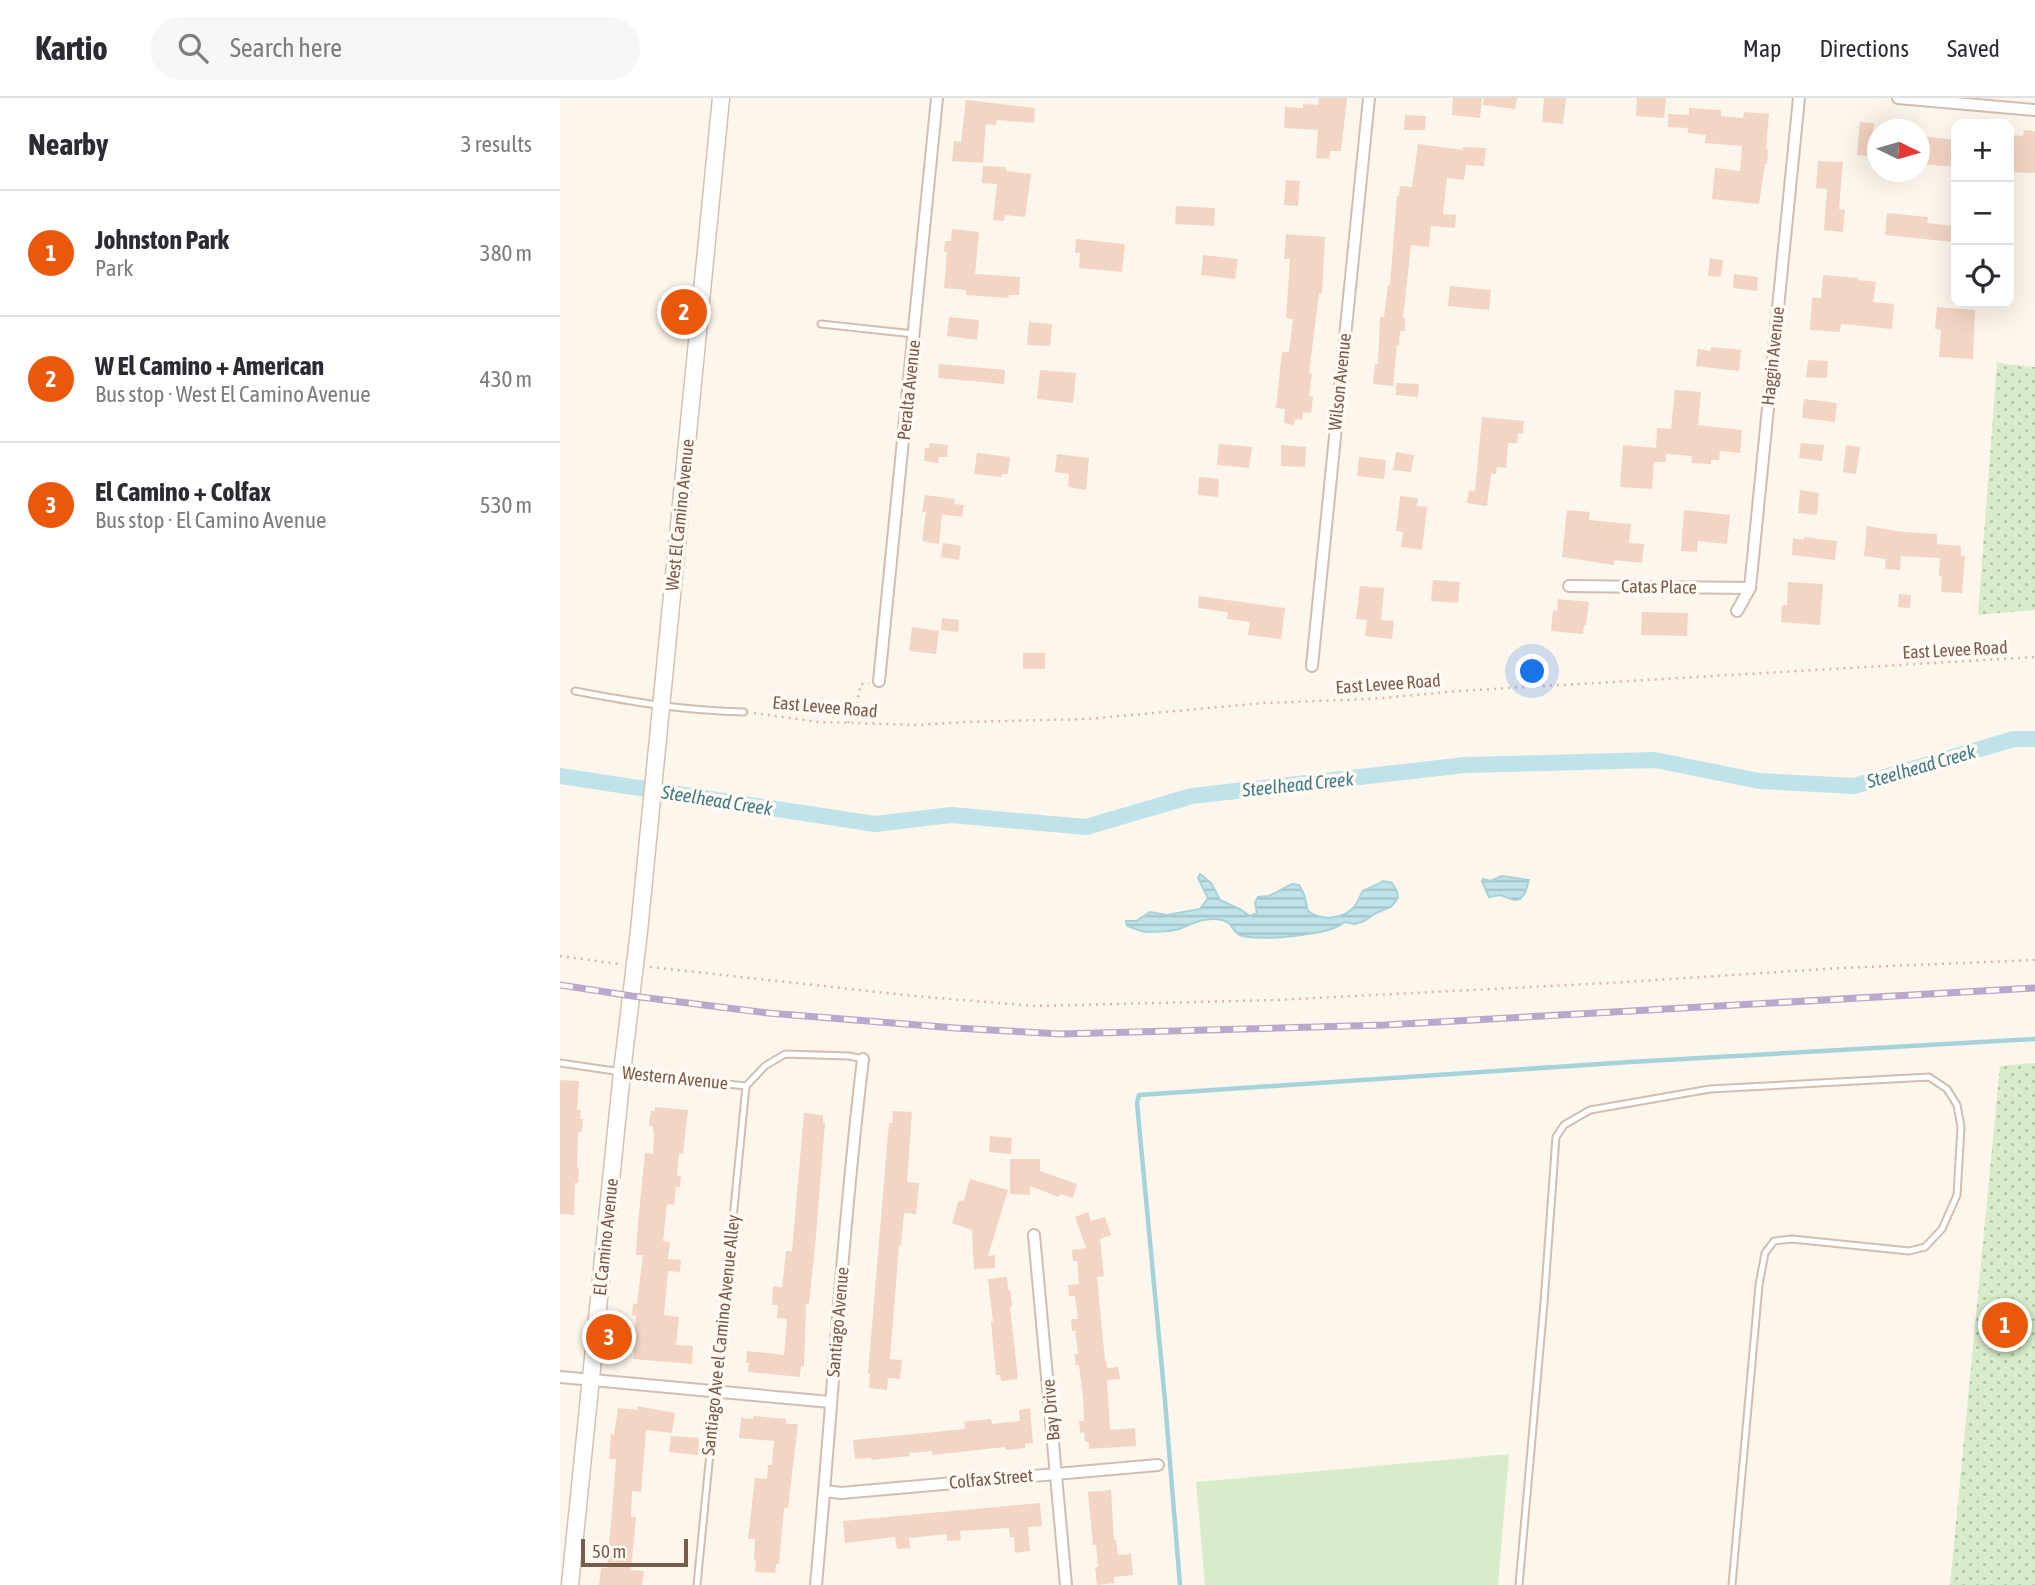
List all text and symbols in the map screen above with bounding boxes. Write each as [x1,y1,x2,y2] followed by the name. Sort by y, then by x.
[150,17,640,80] search box
[35,29,108,67] text: Kartio
[174,29,212,67] icon: search
[230,33,342,63] text: Search here
[1743,35,1781,62] text: Map
[1819,35,1909,62] text: Directions
[1947,35,2000,62] text: Saved
[1867,119,1930,182] north arrow
[1951,119,2014,308] map controls
[1951,119,2014,182] button: +
[28,127,108,161] text: Nearby
[461,131,532,157] text: 3 results
[1951,182,2014,245] button: −
[95,225,229,255] text: Johnston Park
[46,240,56,266] text: 1
[480,240,532,266] text: 380 m
[1951,245,2014,308] button: locate
[95,255,133,281] text: Park
[661,286,707,338] pin: 2
[1757,306,1788,406] street label: Haggin Avenue
[1324,332,1355,432] street label: Wilson Avenue
[893,339,924,441] street label: Peralta Avenue
[95,351,324,381] text: W El Camino + American
[46,366,56,392] text: 2
[480,366,532,392] text: 430 m
[95,381,371,407] text: Bus stop · West El Camino Avenue
[661,438,698,592] street label: West El Camino Avenue
[95,477,271,507] text: El Camino + Colfax
[46,492,56,518] text: 3
[480,492,532,518] text: 530 m
[95,507,326,533] text: Bus stop · El Camino Avenue
[1621,575,1697,598] street label: Catas Place
[1902,636,2008,663] street label: East Levee Road
[1515,654,1549,688] your location
[1335,669,1441,698] street label: East Levee Road
[772,691,878,722] street label: East Levee Road
[1863,740,1978,792] water label: Steelhead Creek
[1240,767,1355,801] water label: Steelhead Creek
[659,780,775,820] water label: Steelhead Creek
[621,1061,729,1094] street label: Western Avenue
[589,1177,622,1297] street label: El Camino Avenue
[697,1214,744,1456] street label: Santiago Ave el Camino Avenue Alley
[822,1266,853,1378] street label: Santiago Avenue
[1982,1299,2028,1351] pin: 1
[586,1311,632,1363] pin: 3
[1037,1378,1064,1442] street label: Bay Drive
[948,1464,1034,1493] street label: Colfax Street
[581,1536,688,1568] scale bar
[592,1540,626,1562] text: 50 m

